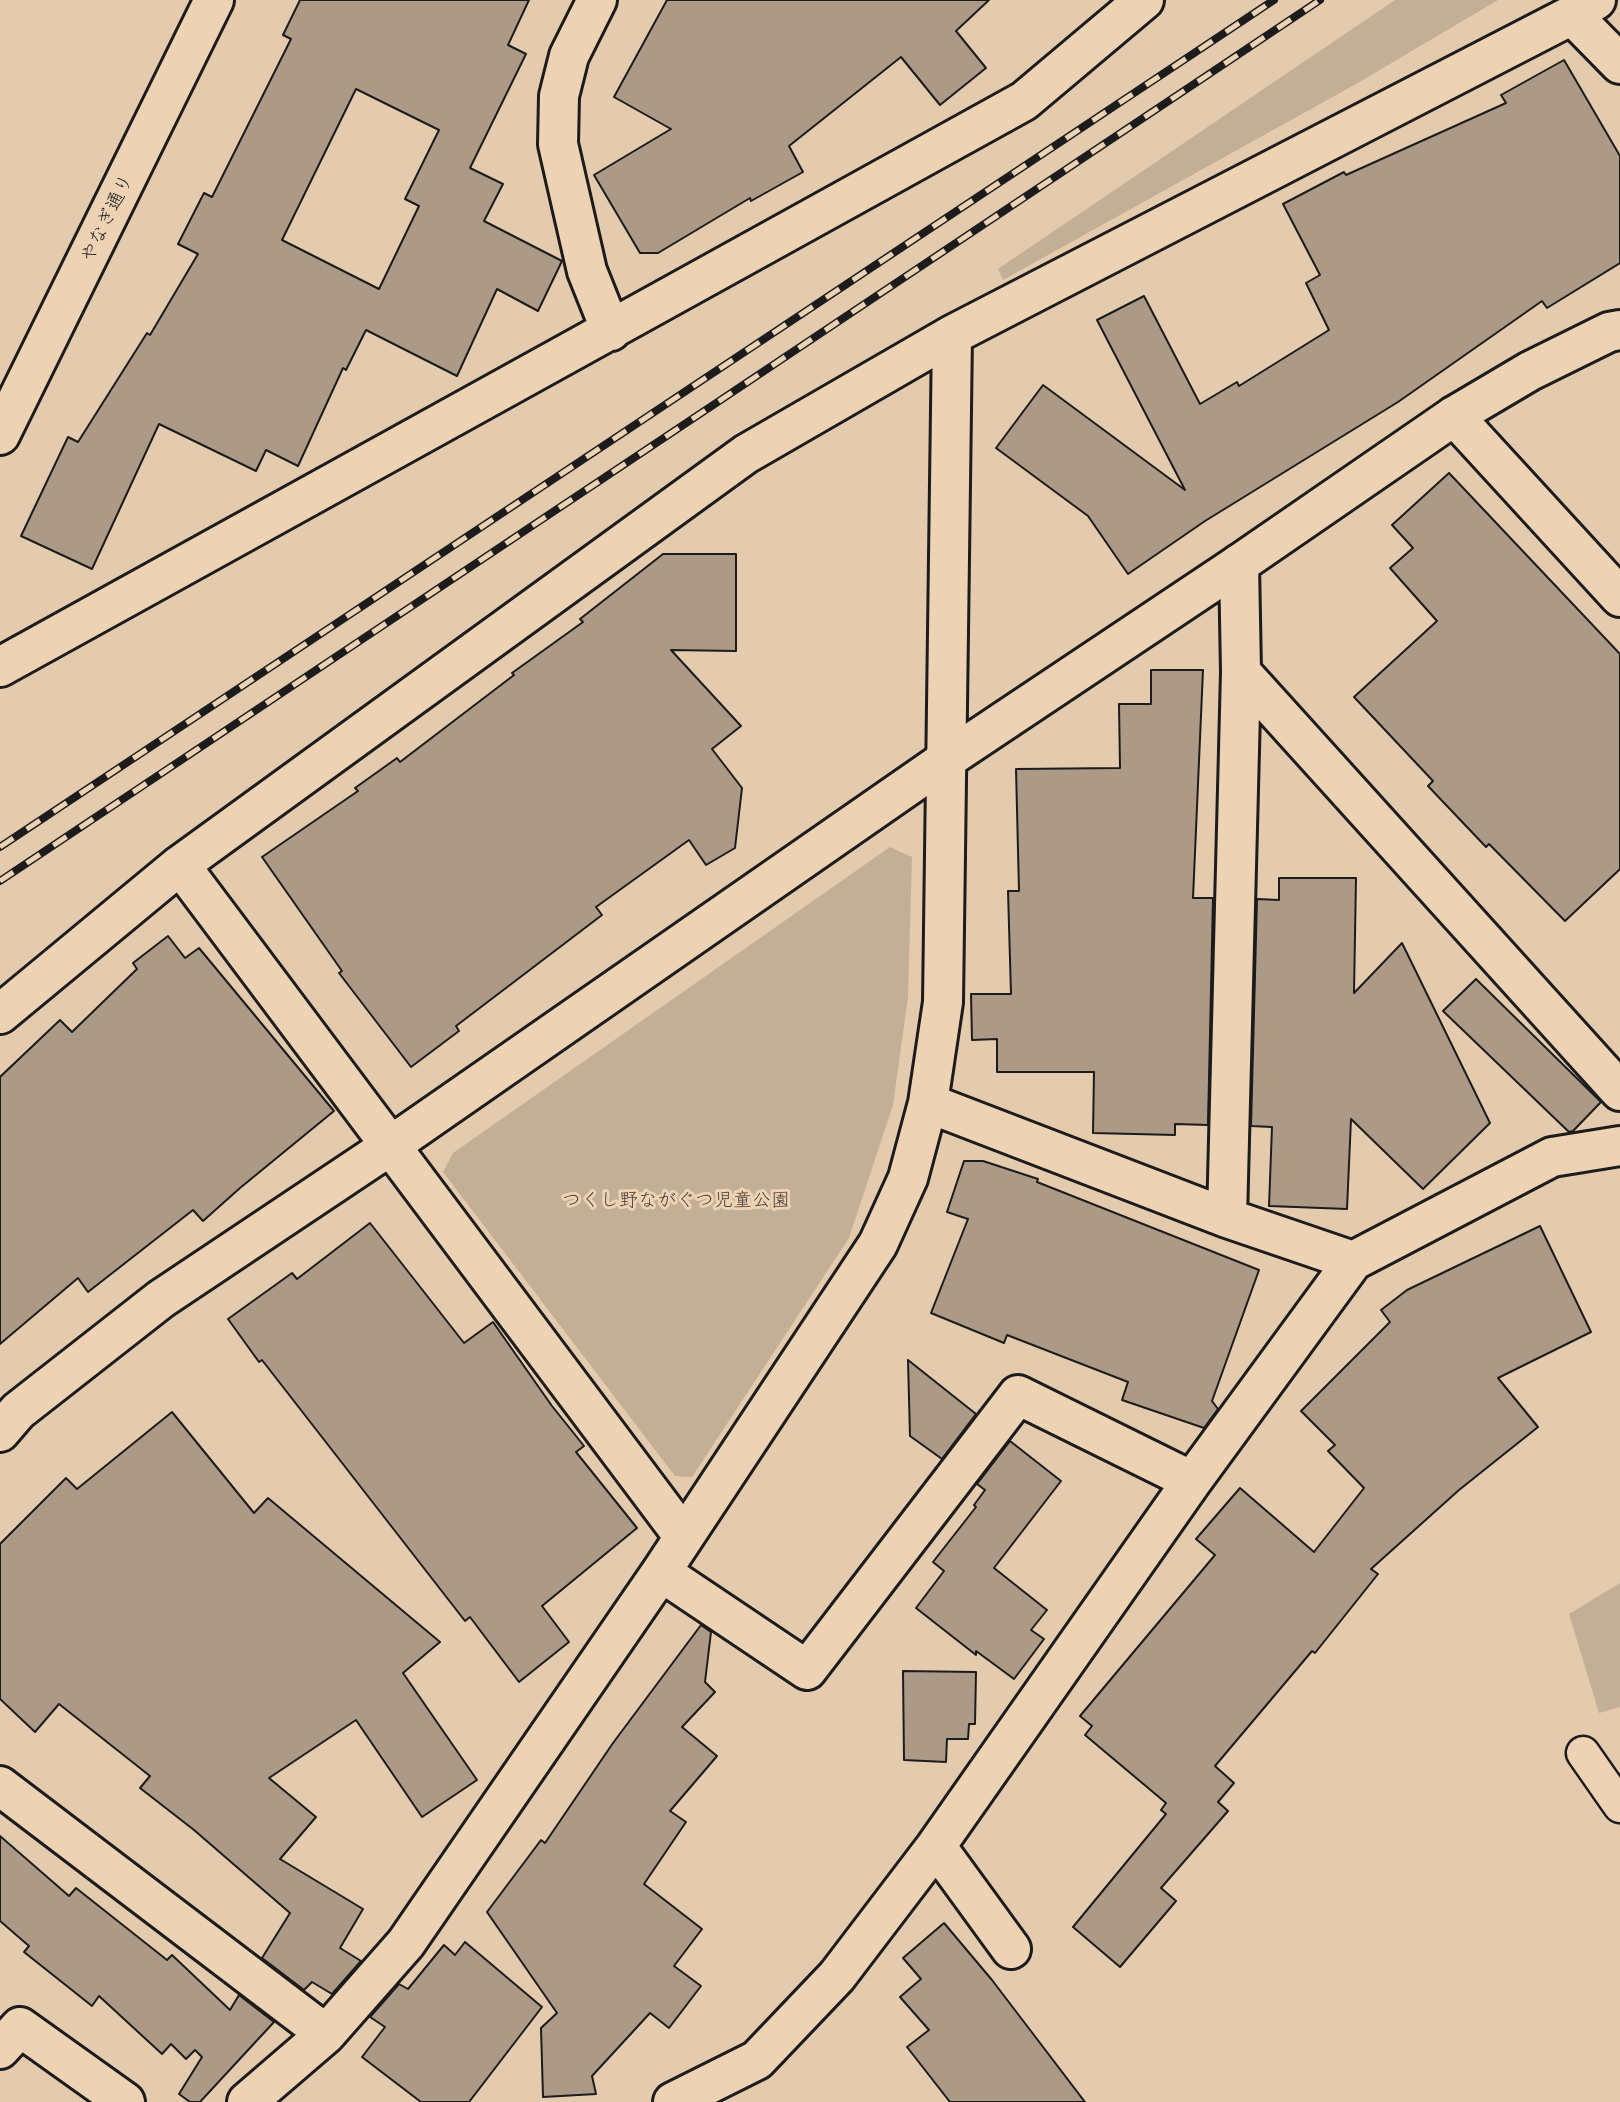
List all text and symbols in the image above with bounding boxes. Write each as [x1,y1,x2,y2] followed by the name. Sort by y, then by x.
[76,170,138,266] street label: やなぎ通り
[562,1189,790,1211] park label: つくし野ながぐつ児童公園

